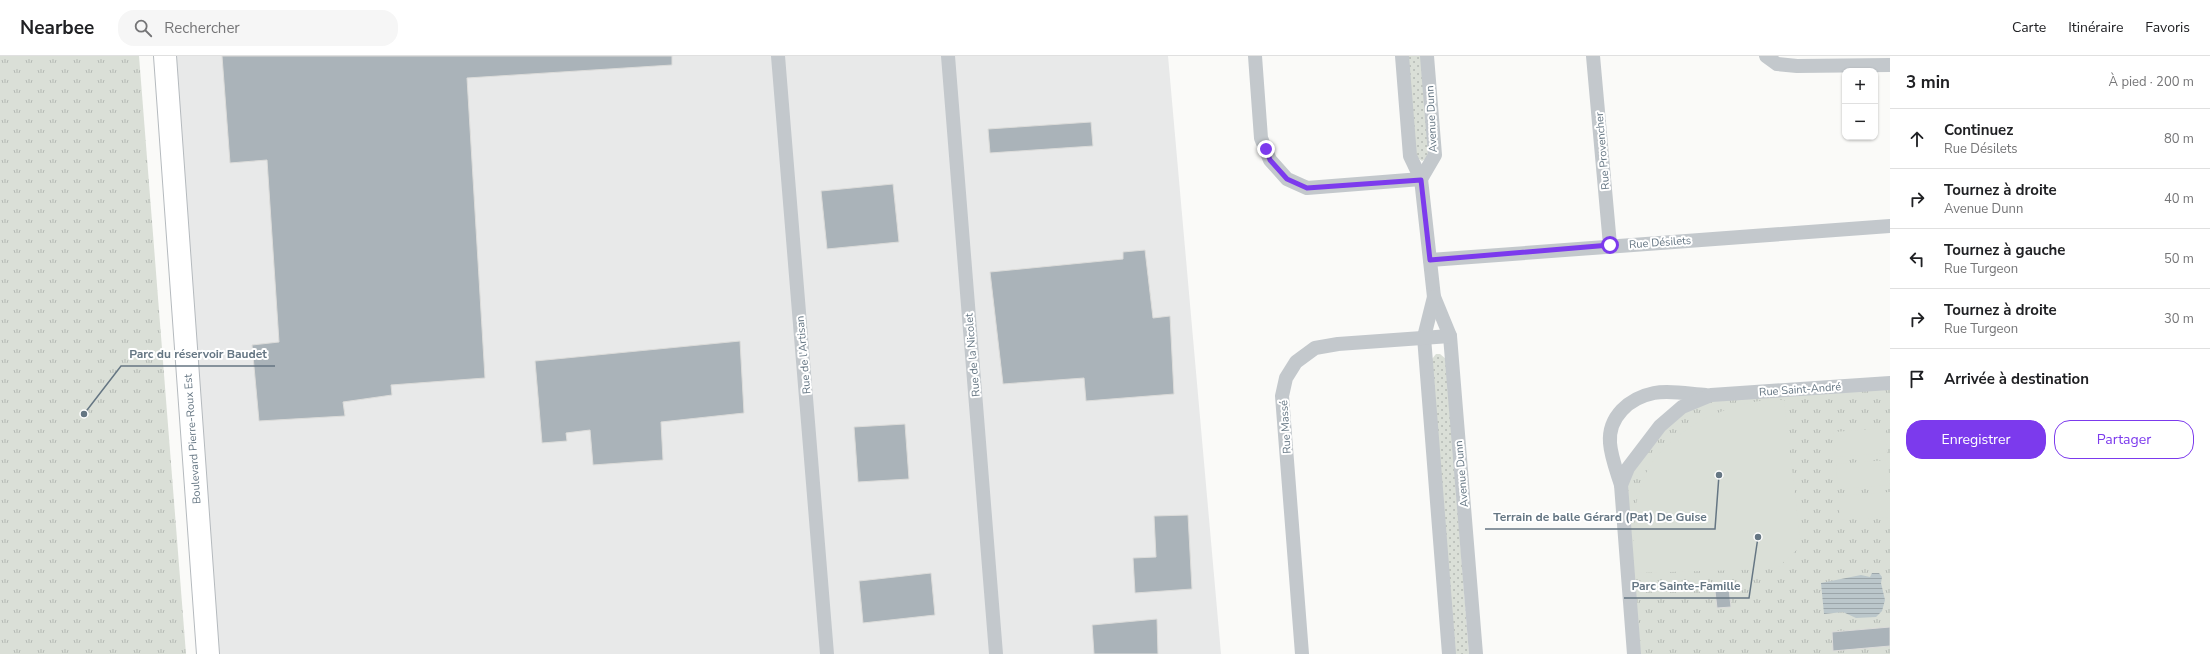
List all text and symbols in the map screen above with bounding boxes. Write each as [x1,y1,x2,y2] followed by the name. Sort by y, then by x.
[118,10,398,46] search box
[20,15,94,41] text: Nearbee
[132,17,154,39] icon: search
[164,18,240,38] text: Rechercher
[2012,18,2046,37] text: Carte
[2068,18,2123,37] text: Itinéraire
[2145,18,2190,37] text: Favoris
[1842,68,1878,140] map controls
[1842,68,1878,104] button: +
[1906,71,1950,94] text: 3 min
[2109,73,2194,91] text: À pied · 200 m
[1422,85,1441,153] street label: Avenue Dunn
[1842,104,1878,140] button: −
[1592,112,1613,190] street label: Rue Provencher
[1944,120,2013,140] text: Continuez
[1906,128,1928,150] icon: ahead
[2164,130,2194,148] text: 80 m
[1257,140,1275,158] route end
[1944,140,2018,158] text: Rue Désilets
[1944,180,2057,200] text: Tournez à droite
[1906,188,1928,210] icon: right
[2164,190,2194,208] text: 40 m
[1944,200,2023,218] text: Avenue Dunn
[1628,233,1692,252] street label: Rue Désilets
[1601,236,1619,254] route start
[1944,240,2066,260] text: Tournez à gauche
[1906,248,1928,270] icon: left
[2164,250,2194,268] text: 50 m
[1944,260,2018,278] text: Rue Turgeon
[1944,300,2057,320] text: Tournez à droite
[1906,308,1928,330] icon: right
[2164,310,2194,328] text: 30 m
[961,312,984,397] street label: Rue de la Nicolet
[793,315,814,395] street label: Rue de l'Artisan
[1944,320,2018,338] text: Rue Turgeon
[121,342,275,366] callout: Parc du réservoir Baudet
[129,346,267,362] text: Parc du réservoir Baudet
[1906,368,1928,390] icon: arrive
[1944,369,2089,389] text: Arrivée à destination
[180,373,205,505] street label: Boulevard Pierre-Roux Est
[1759,379,1842,400] street label: Rue Saint-André
[1276,399,1295,454] street label: Rue Massé
[1906,420,2046,459] button: Enregistrer
[2054,420,2194,459] button: Partager
[1451,440,1472,508] street label: Avenue Dunn
[1485,505,1715,529] callout: Terrain de balle Gérard (Pat) De Guise
[1493,509,1707,525] text: Terrain de balle Gérard (Pat) De Guise
[1624,574,1749,598] callout: Parc Sainte-Famille
[1631,578,1741,594] text: Parc Sainte-Famille

